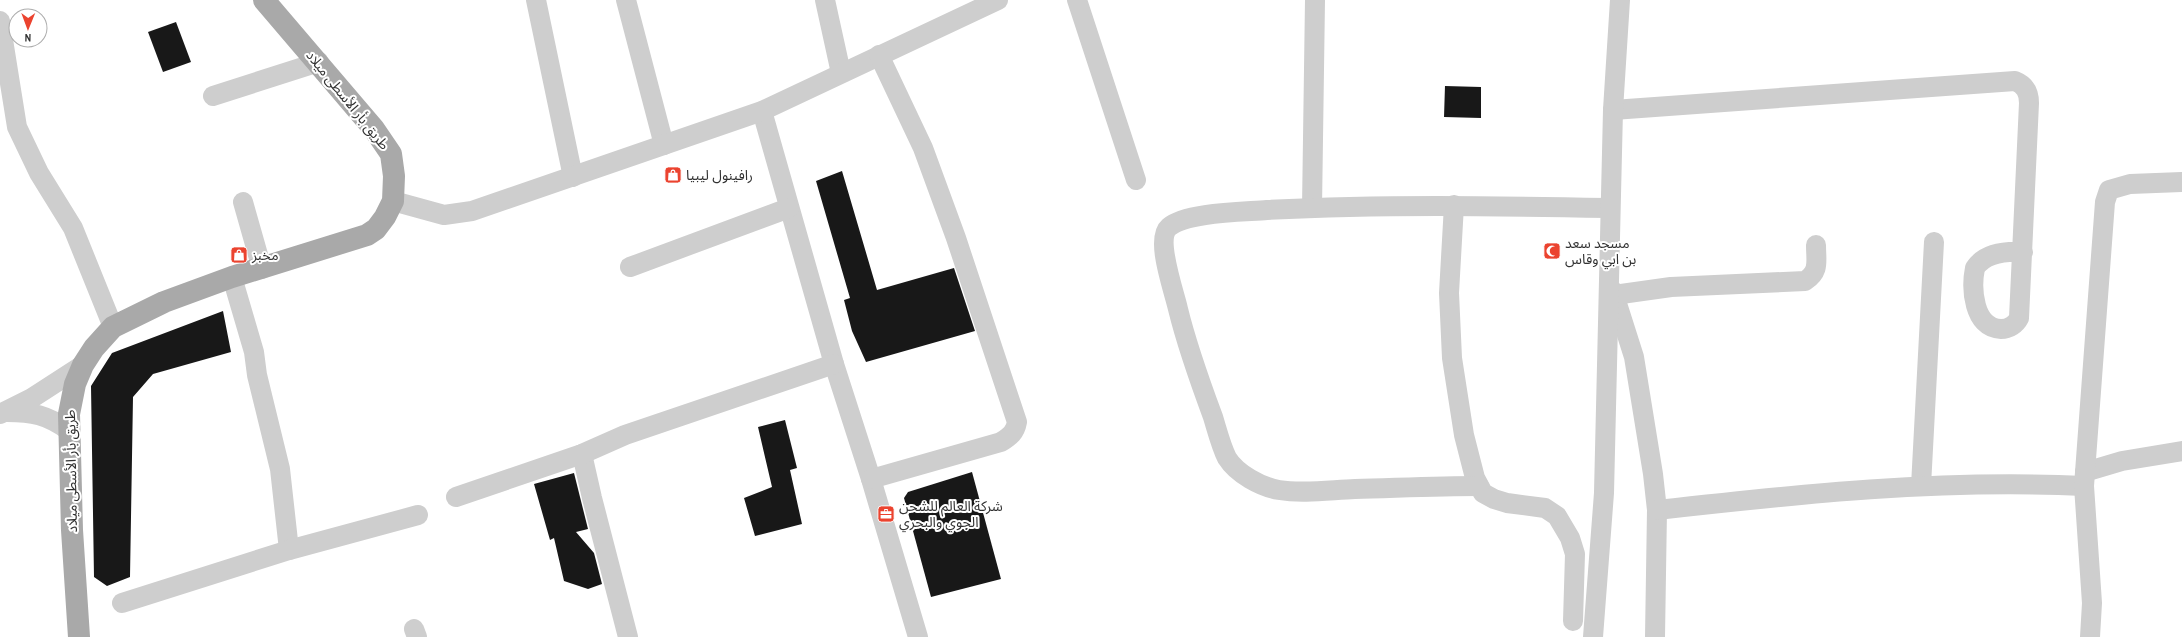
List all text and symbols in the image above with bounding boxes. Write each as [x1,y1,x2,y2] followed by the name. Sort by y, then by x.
[8,8,48,48] north arrow
[24,31,31,45] text: N
[302,47,394,154] street label: طريق بأر الأسطى ميلاد
[663,165,683,185] shop icon: رافينول ليبيا
[686,166,753,184] place label: رافينول ليبيا
[1565,234,1637,270] place label: مسجد سعد بن ابي وقاس
[1542,241,1562,261] mosque icon: مسجد سعد بن ابي وقاس
[229,245,249,265] shop icon: مخبز
[251,246,279,264] place label: مخبز
[61,409,82,533] street label: طريق بأر الأسطى ميلاد
[899,497,1003,533] place label: شركة العالم للشحن الجوي والبحري
[876,504,896,524] office icon: شركة العالم للشحن الجوي والبحري

